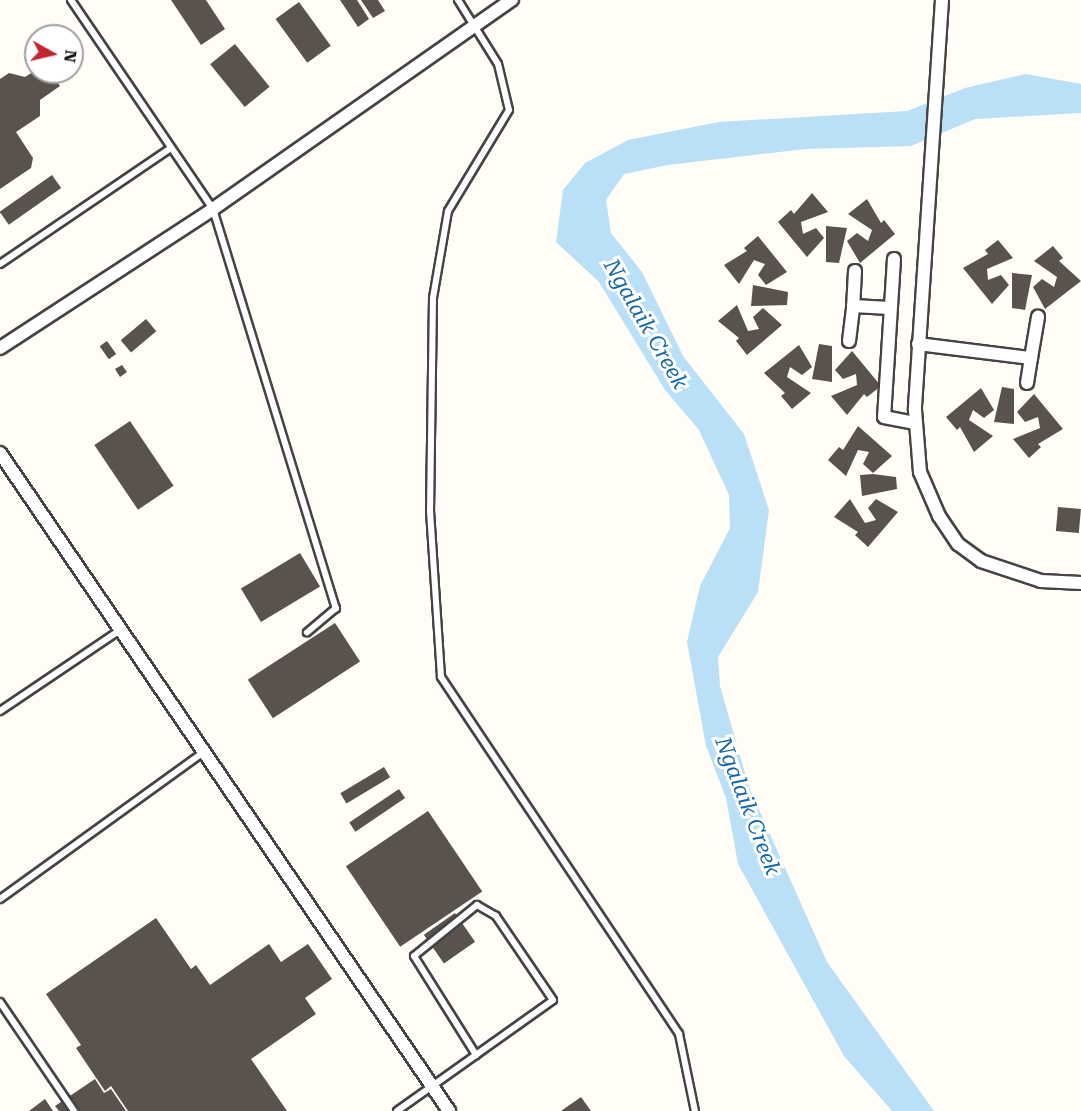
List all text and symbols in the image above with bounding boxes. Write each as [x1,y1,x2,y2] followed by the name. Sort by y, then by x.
[24,24,84,84] north arrow
[60,49,81,64] text: N
[598,254,694,394] water label: Ngalaik Creek
[710,733,786,879] water label: Ngalaik Creek

